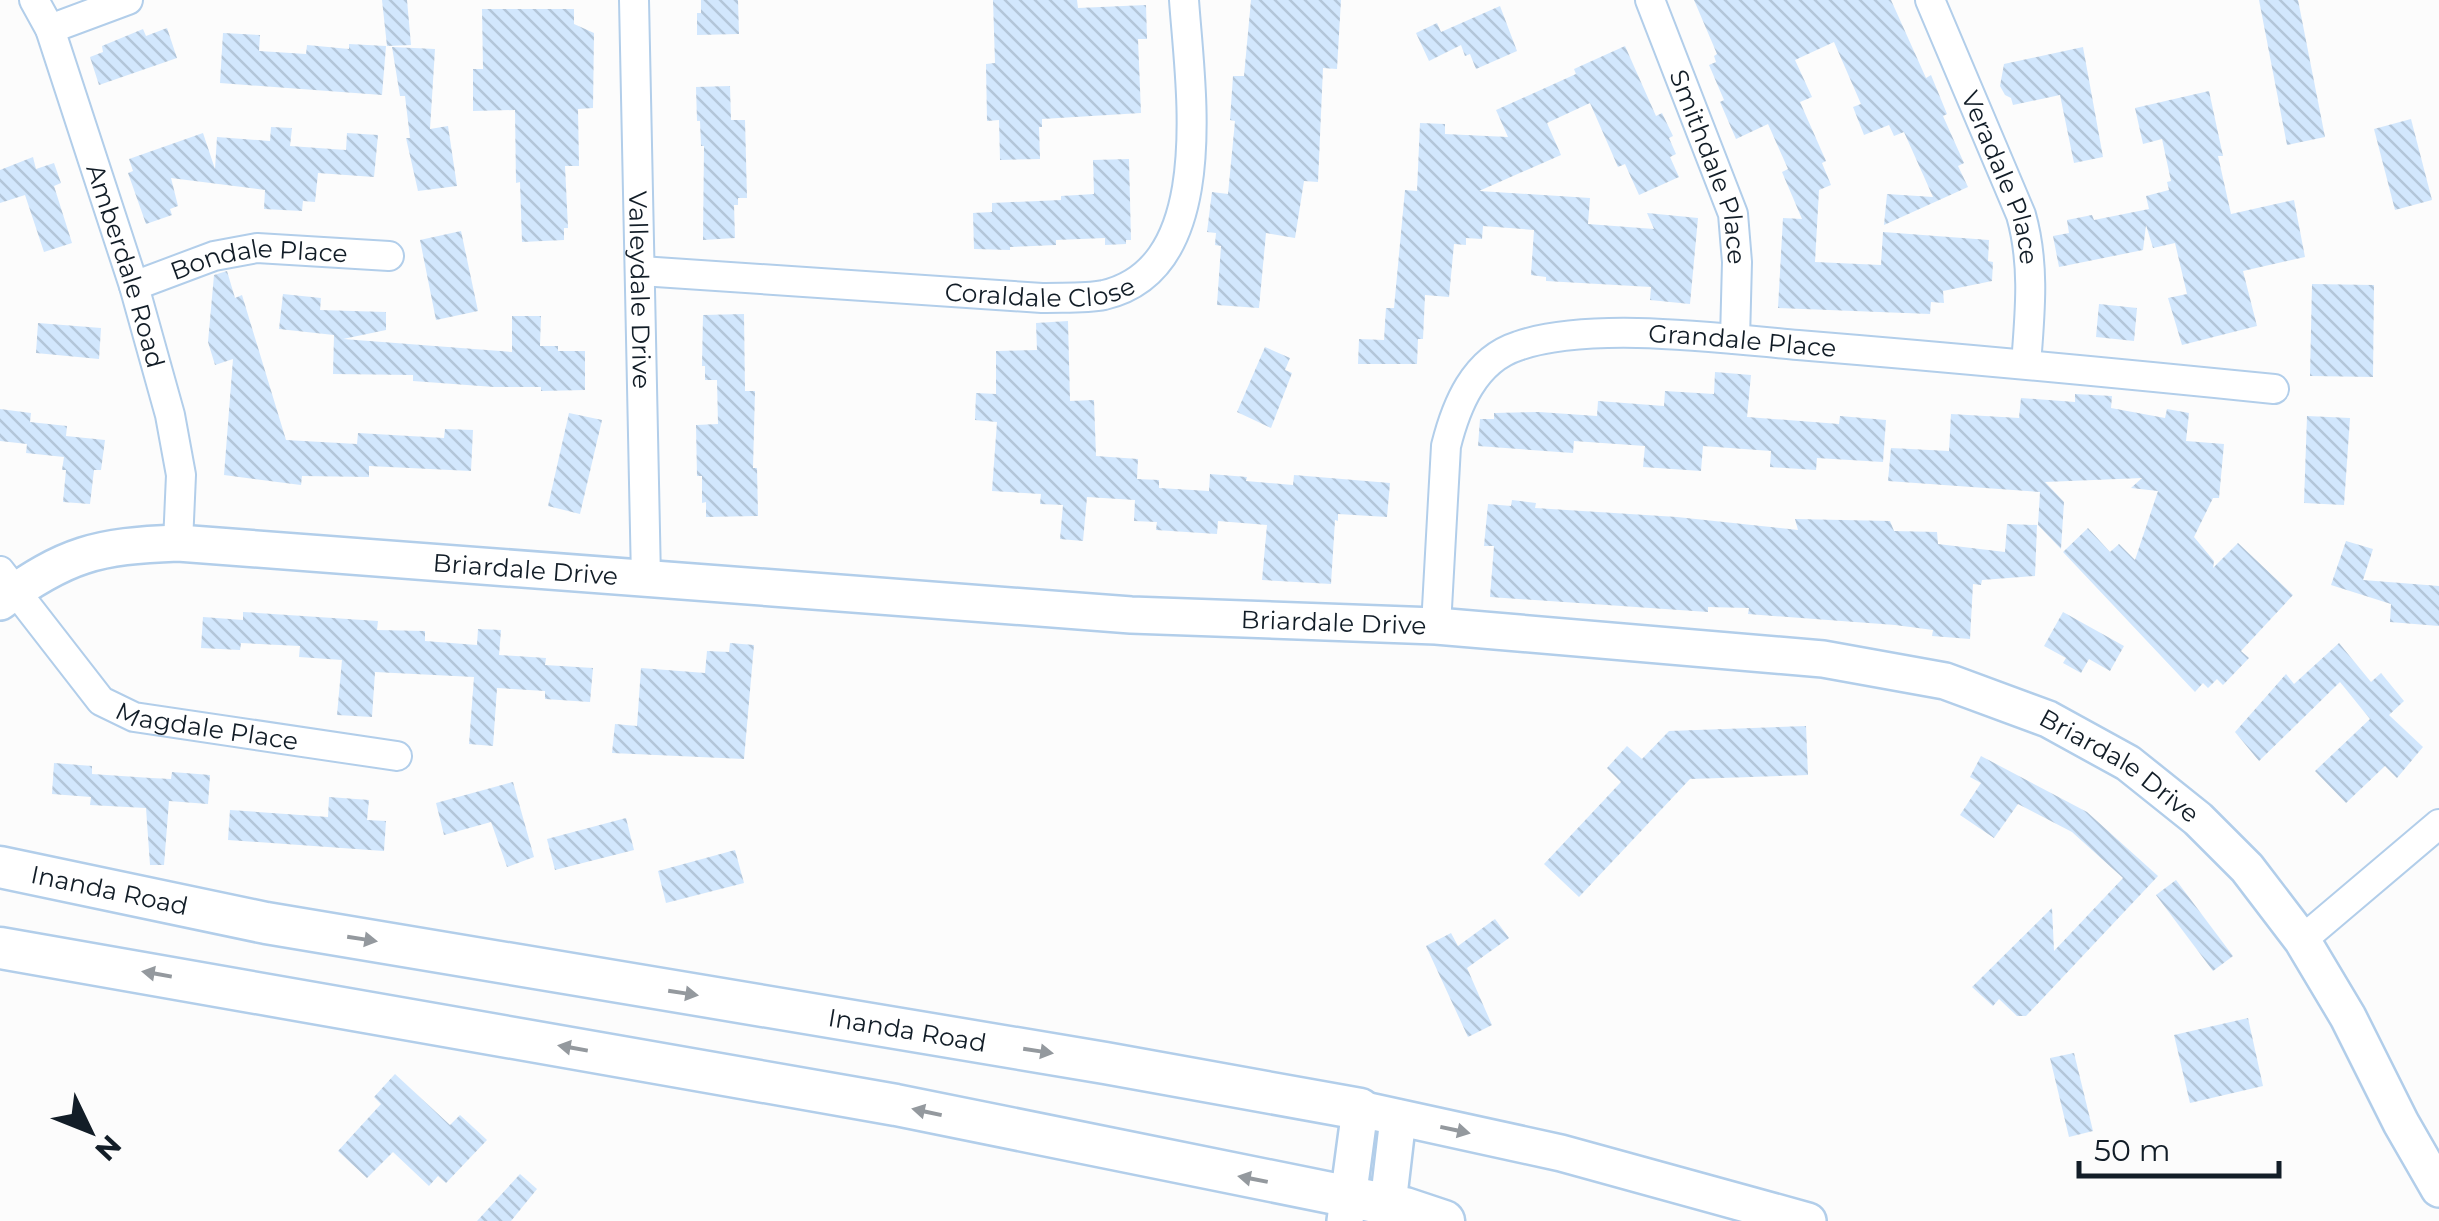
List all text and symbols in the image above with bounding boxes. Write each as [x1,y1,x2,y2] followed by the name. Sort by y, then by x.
[1663,65,1752,266] street label: Smithdale Place
[1955,86,2044,266] street label: Veradale Place
[80,160,171,371] street label: Amberdale Road
[623,191,657,389] street label: Valleydale Drive
[166,233,349,286] street label: Bondale Place
[944,270,1140,313] street label: Coraldale Close
[1648,318,1837,363] street label: Grandale Place
[432,547,619,591] street label: Briardale Drive
[1240,604,1427,641] street label: Briardale Drive
[111,695,300,756] street label: Magdale Place
[2034,702,2205,829] street label: Briardale Drive
[28,859,191,921] street label: Inanda Road
[347,932,378,948] one-way arrow
[140,966,172,981] one-way arrow
[667,985,699,1001] one-way arrow
[826,1002,989,1058] street label: Inanda Road
[557,1040,588,1055] one-way arrow
[1023,1044,1054,1060] one-way arrow
[40,1081,140,1181] north arrow
[911,1103,942,1119] one-way arrow
[2079,1116,2279,1178] scale bar
[1440,1123,1471,1138] one-way arrow
[88,1128,128,1168] text: N
[2094,1132,2171,1169] text: 50 m
[1237,1170,1268,1186] one-way arrow

